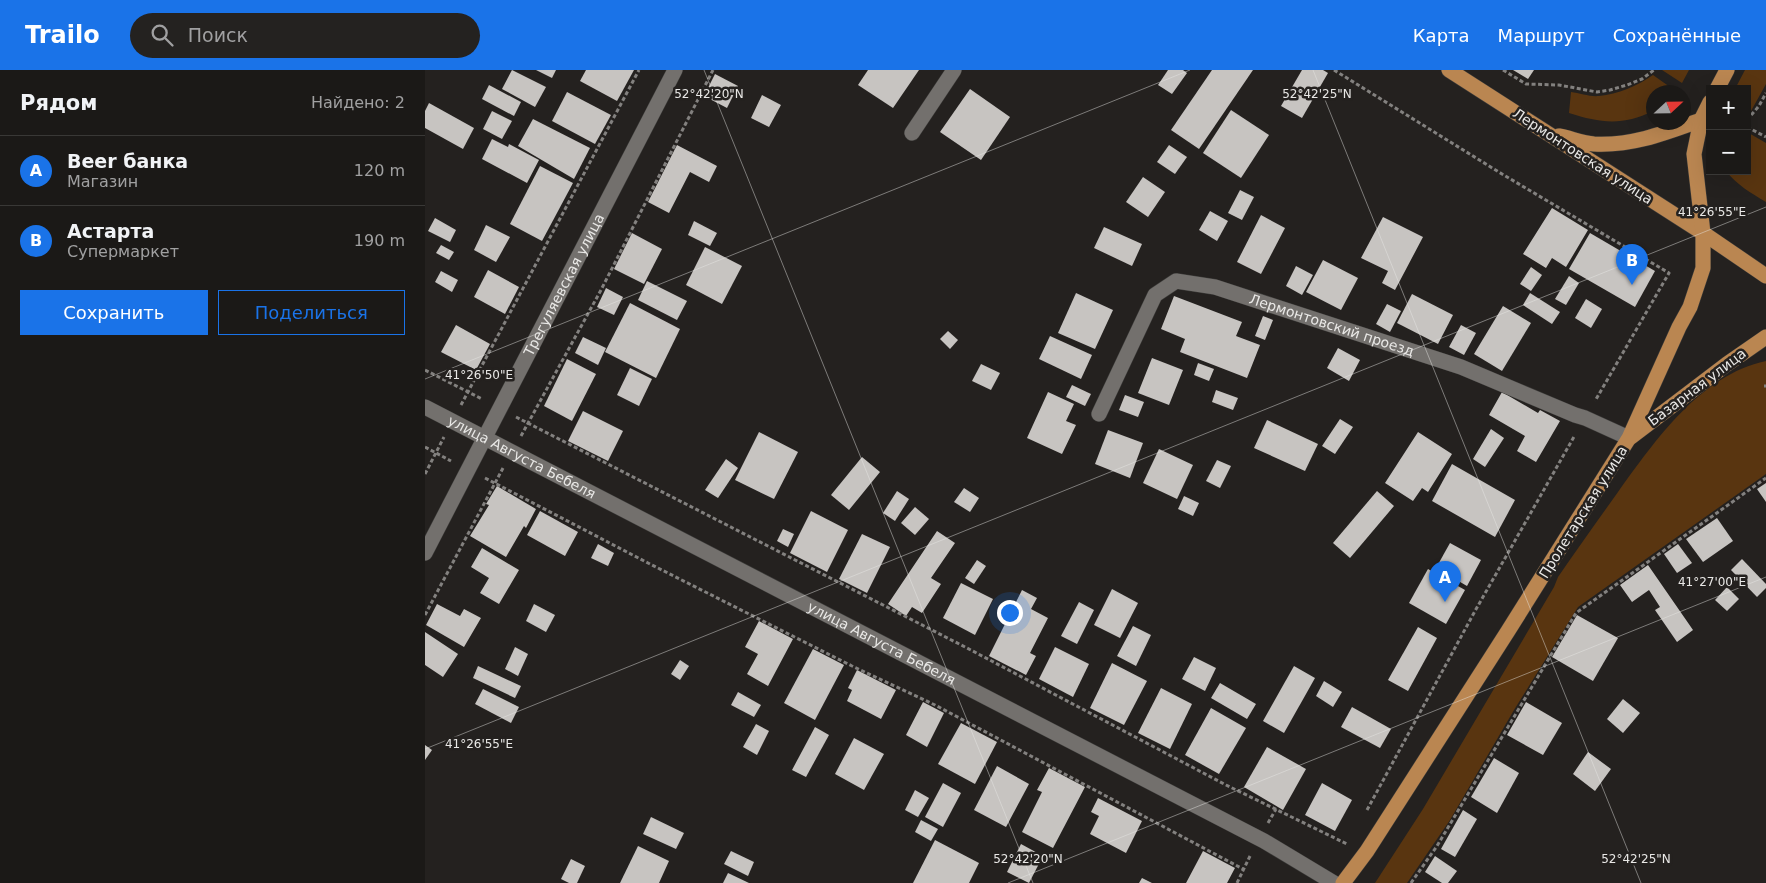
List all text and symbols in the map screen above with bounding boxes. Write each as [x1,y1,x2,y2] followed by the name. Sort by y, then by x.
[130,13,480,58] search box
[25,21,100,49] text: Trailo
[148,21,176,49] icon: search
[188,24,248,46] text: Поиск
[1413,25,1470,46] text: Карта
[1498,25,1585,46] text: Маршрут
[1613,25,1741,46] text: Сохранённые
[1646,85,1691,130] north arrow
[1706,85,1751,175] map controls
[1706,85,1751,130] button: +
[674,87,744,101] text: 52°42'20"N
[1282,87,1352,101] text: 52°42'25"N
[20,91,97,115] text: Рядом
[311,93,405,112] text: Найдено: 2
[1510,105,1656,207] street label: Лермонтовская улица
[1706,130,1751,175] button: −
[67,150,188,172] text: Beer банка
[30,161,42,180] text: A
[354,161,405,180] text: 120 m
[67,172,138,191] text: Магазин
[1678,205,1746,219] text: 41°26'55"E
[520,211,607,360] street label: Трегуляевская улица
[67,220,154,242] text: Астарта
[30,231,42,250] text: B
[354,231,405,250] text: 190 m
[67,242,179,261] text: Супермаркет
[1616,244,1648,285] pin: B
[20,290,208,335] button: Сохранить
[218,290,405,335] button: Поделиться
[1247,291,1416,359] street label: Лермонтовский проезд
[1645,345,1749,429] street label: Базарная улица
[445,368,513,382] text: 41°26'50"E
[445,412,598,502] street label: улица Августа Бебеля
[1536,443,1630,581] street label: Пролетарская улица
[1429,561,1461,602] pin: A
[1678,575,1746,589] text: 41°27'00"E
[805,598,958,688] street label: улица Августа Бебеля
[997,600,1023,626] your location
[445,737,513,751] text: 41°26'55"E
[993,852,1063,866] text: 52°42'20"N
[1601,852,1671,866] text: 52°42'25"N

